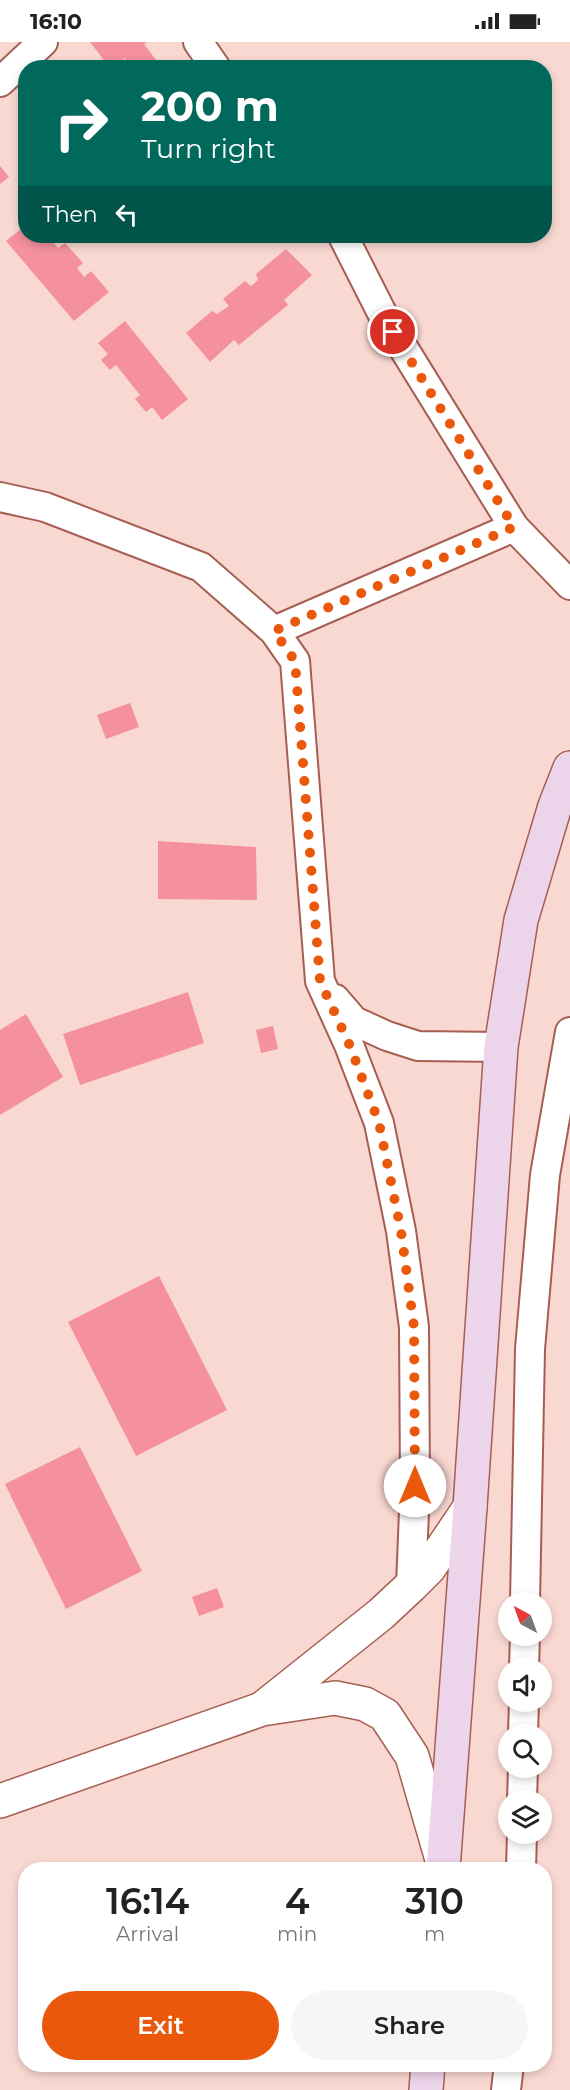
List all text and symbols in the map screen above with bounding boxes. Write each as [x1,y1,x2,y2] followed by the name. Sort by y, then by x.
[30,8,82,35] text: 16:10
[141,80,279,132] text: 200 m
[42,84,120,162] icon: right
[141,132,276,165] text: Turn right
[110,198,143,231] icon: left
[42,201,98,228] text: Then
[367,306,418,357] pin
[376,315,409,348] icon: arrive
[383,1454,447,1518] position arrow
[498,1592,552,1646] north arrow
[498,1592,552,1844] map controls
[498,1658,552,1712] button: sound
[498,1724,552,1778] button: search
[498,1790,552,1844] button: layers
[106,1879,189,1923] text: 16:14
[285,1879,309,1923] text: 4
[405,1879,464,1923] text: 310
[116,1922,179,1946] text: Arrival
[277,1922,317,1946] text: min
[424,1922,445,1946] text: m
[42,1991,279,2060] button: Exit
[291,1991,528,2060] button: Share

